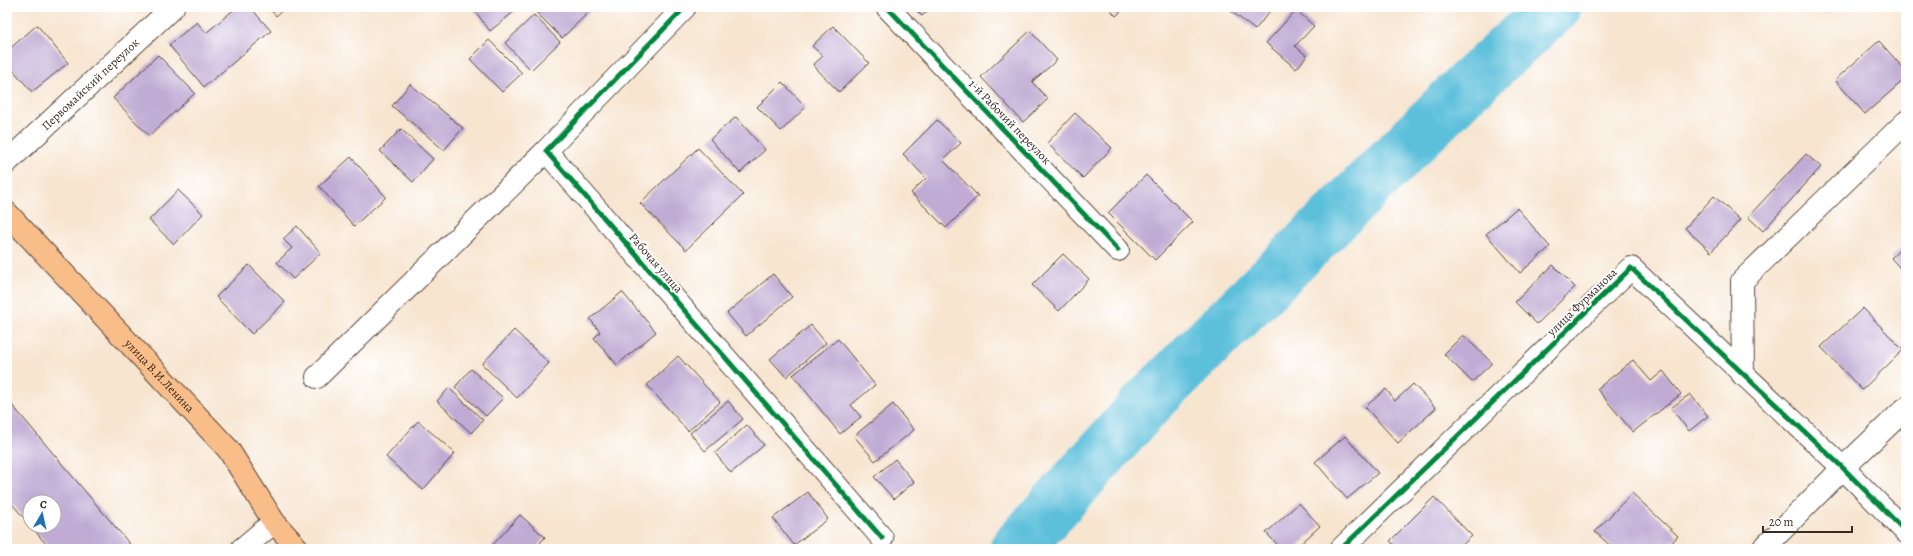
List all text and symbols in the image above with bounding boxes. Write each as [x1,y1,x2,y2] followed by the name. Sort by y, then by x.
[38,35,143,134] street label: Первомайский переулок
[965,76,1055,168] street label: 1-й Рабочий переулок
[626,230,687,297] street label: Рабочая улица
[1543,264,1621,340] street label: улица Фурманова
[120,335,198,416] street label: улица В.И.Ленина
[22,494,62,534] north arrow
[39,497,48,513] text: С
[1763,508,1852,534] scale bar
[1769,514,1793,530] text: 20 m

